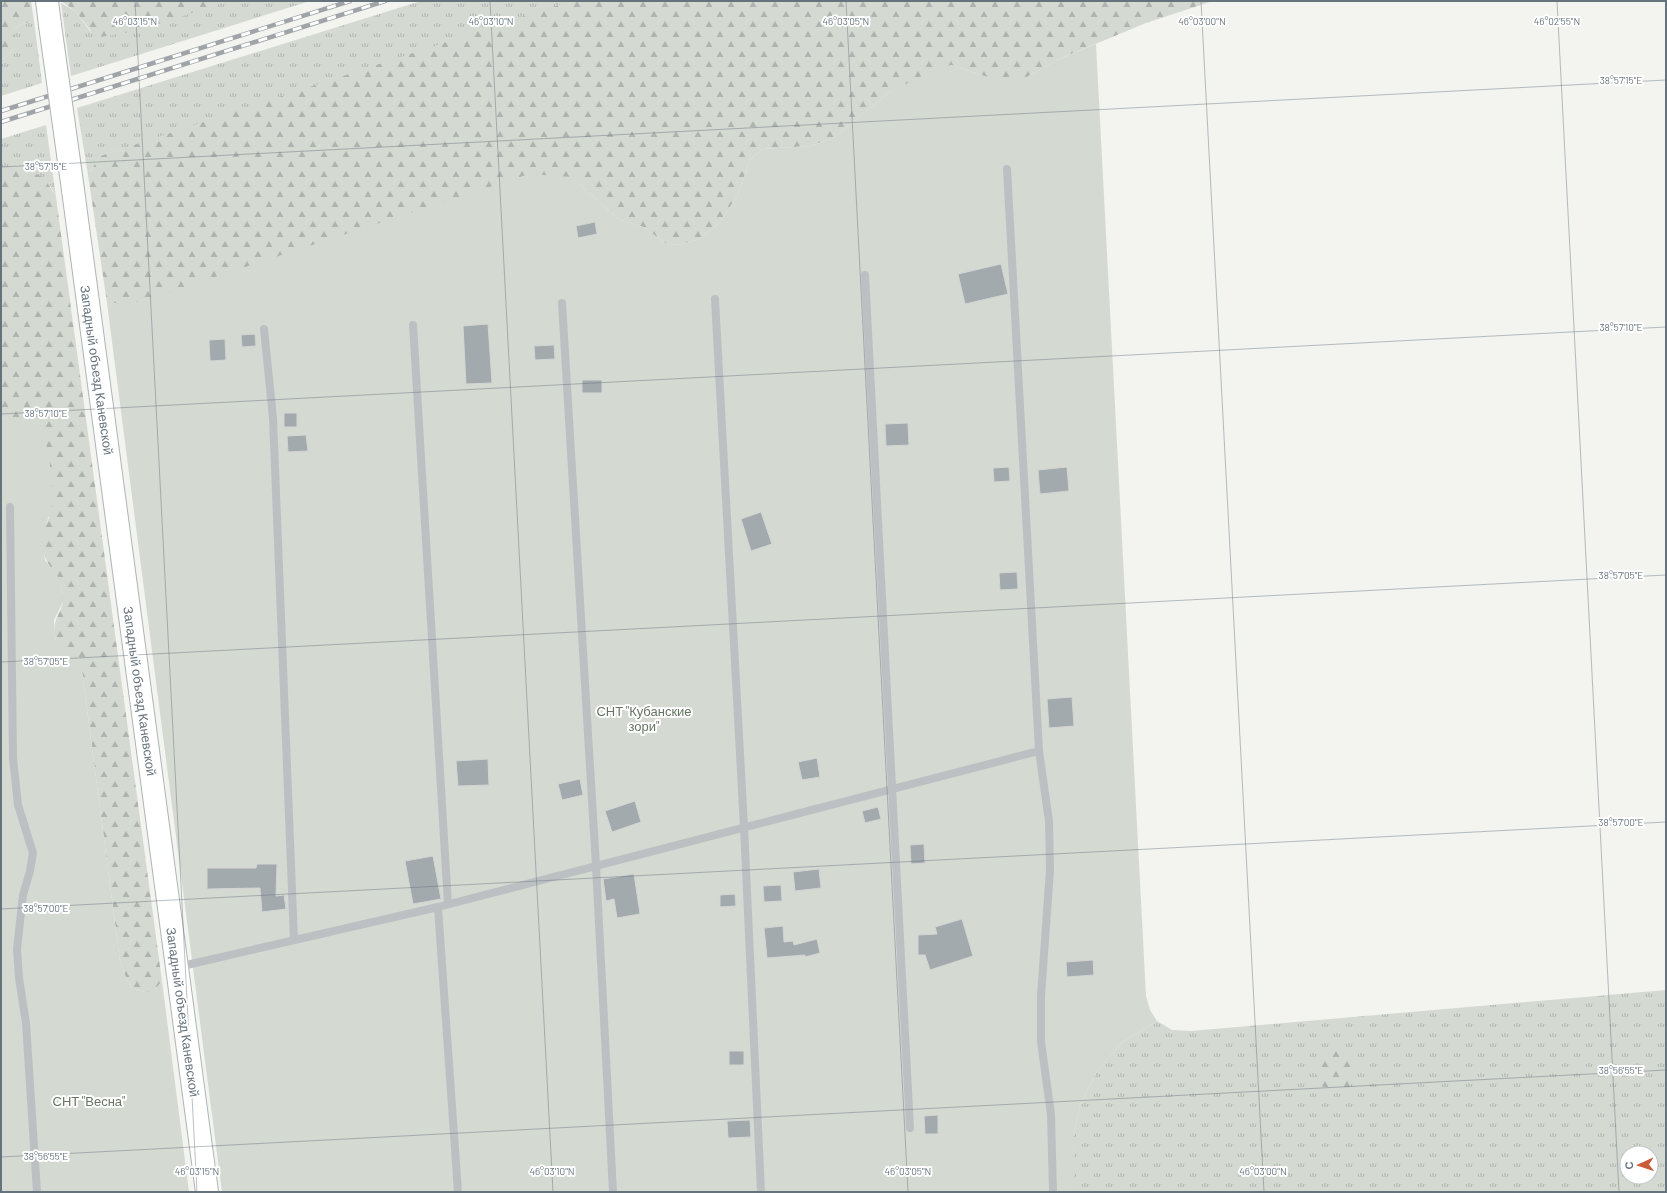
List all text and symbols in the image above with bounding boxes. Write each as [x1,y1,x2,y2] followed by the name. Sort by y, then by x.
[113,15,157,27] text: 46°03'15"N
[468,15,514,27] text: 46°03'10"N
[823,15,869,27] text: 46°03'05"N
[1178,15,1226,27] text: 46°03'00"N
[1534,15,1580,27] text: 46°02'55"N
[1600,74,1642,86] text: 38°57'15"E
[25,160,67,172] text: 38°57'15"E
[77,284,117,456] street label: Западный объезд Каневской
[1599,321,1643,333] text: 38°57'10"E
[24,407,68,419] text: 38°57'10"E
[1599,569,1643,581] text: 38°57'05"E
[120,605,160,777] street label: Западный объезд Каневской
[24,655,68,667] text: 38°57'05"E
[596,703,692,734] park label: СНТ "Кубанские зори"
[1598,816,1644,828] text: 38°57'00"E
[23,902,69,914] text: 38°57'00"E
[163,926,203,1098] street label: Западный объезд Каневской
[1599,1064,1643,1076] text: 38°56'55"E
[53,1093,126,1109] park label: СНТ "Весна"
[1619,1145,1659,1185] north arrow
[24,1150,68,1162] text: 38°56'55"E
[1622,1161,1635,1170] text: С
[175,1165,219,1177] text: 46°03'15"N
[529,1165,575,1177] text: 46°03'10"N
[885,1165,931,1177] text: 46°03'05"N
[1239,1165,1287,1177] text: 46°03'00"N

